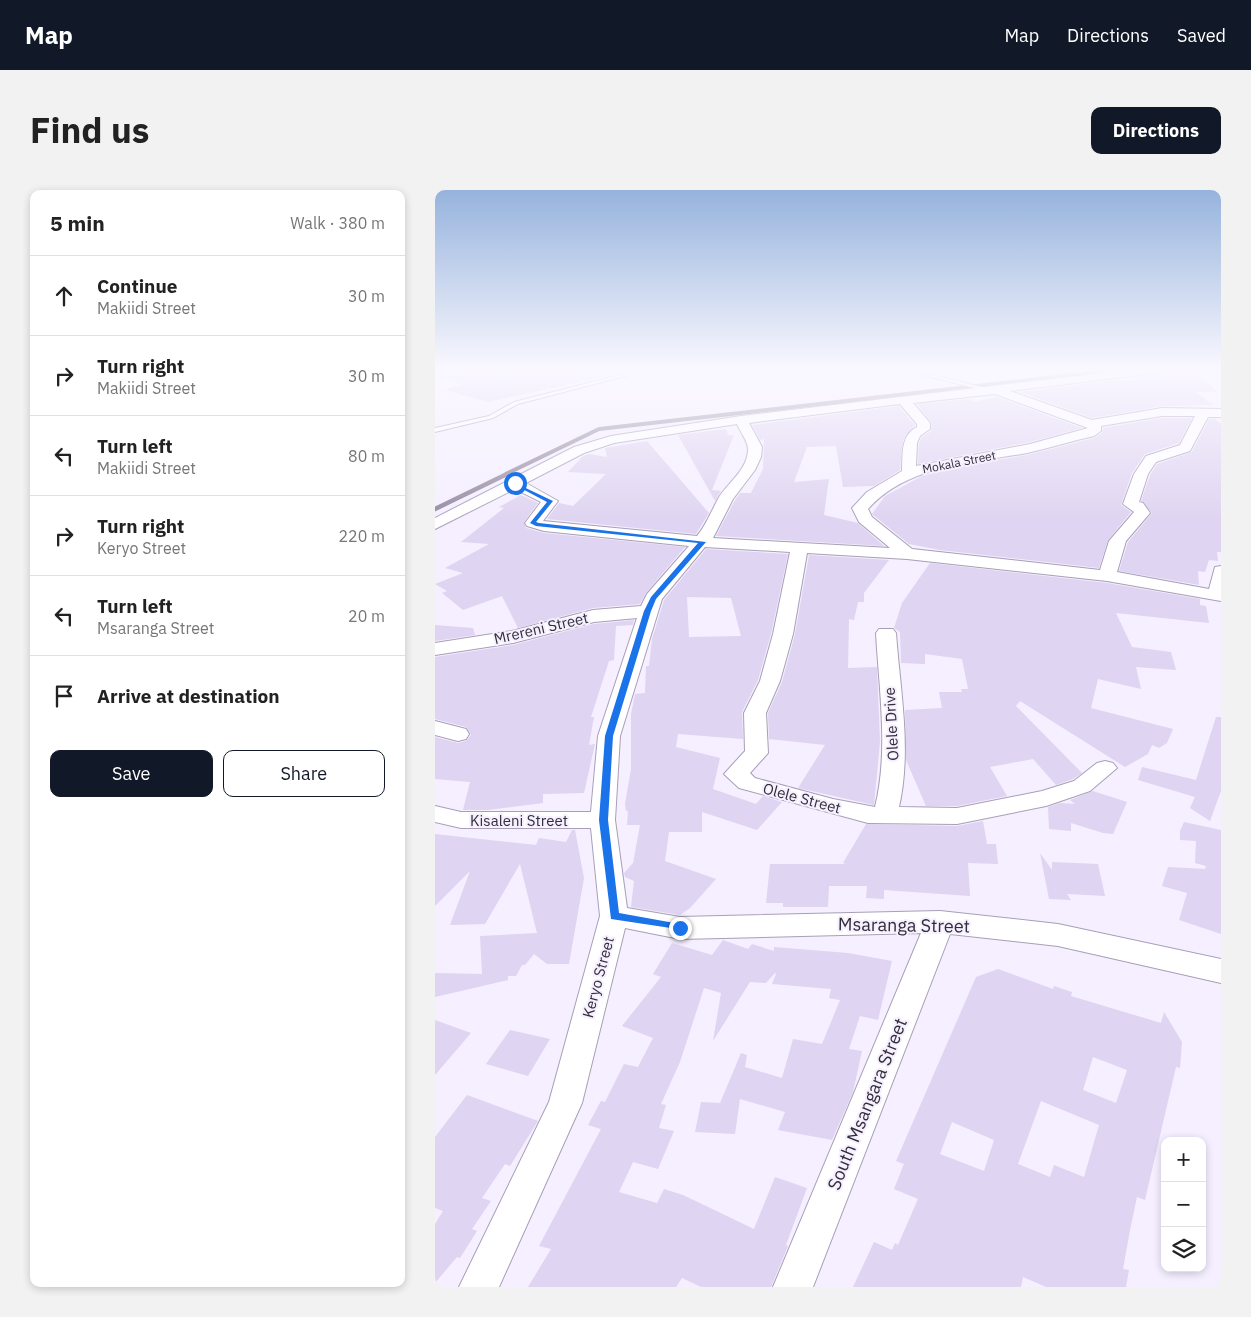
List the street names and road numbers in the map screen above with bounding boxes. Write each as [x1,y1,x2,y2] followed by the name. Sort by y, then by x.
[921,448,997,476] street label: Mokala Street
[492,608,590,648] street label: Mrereni Street
[880,687,902,761] street label: Olele Drive
[761,778,843,818] street label: Olele Street
[470,811,568,830] street label: Kisaleni Street
[838,912,970,938] street label: Msaranga Street
[578,934,618,1020] street label: Keryo Street
[822,1015,912,1193] street label: South Msangara Street

